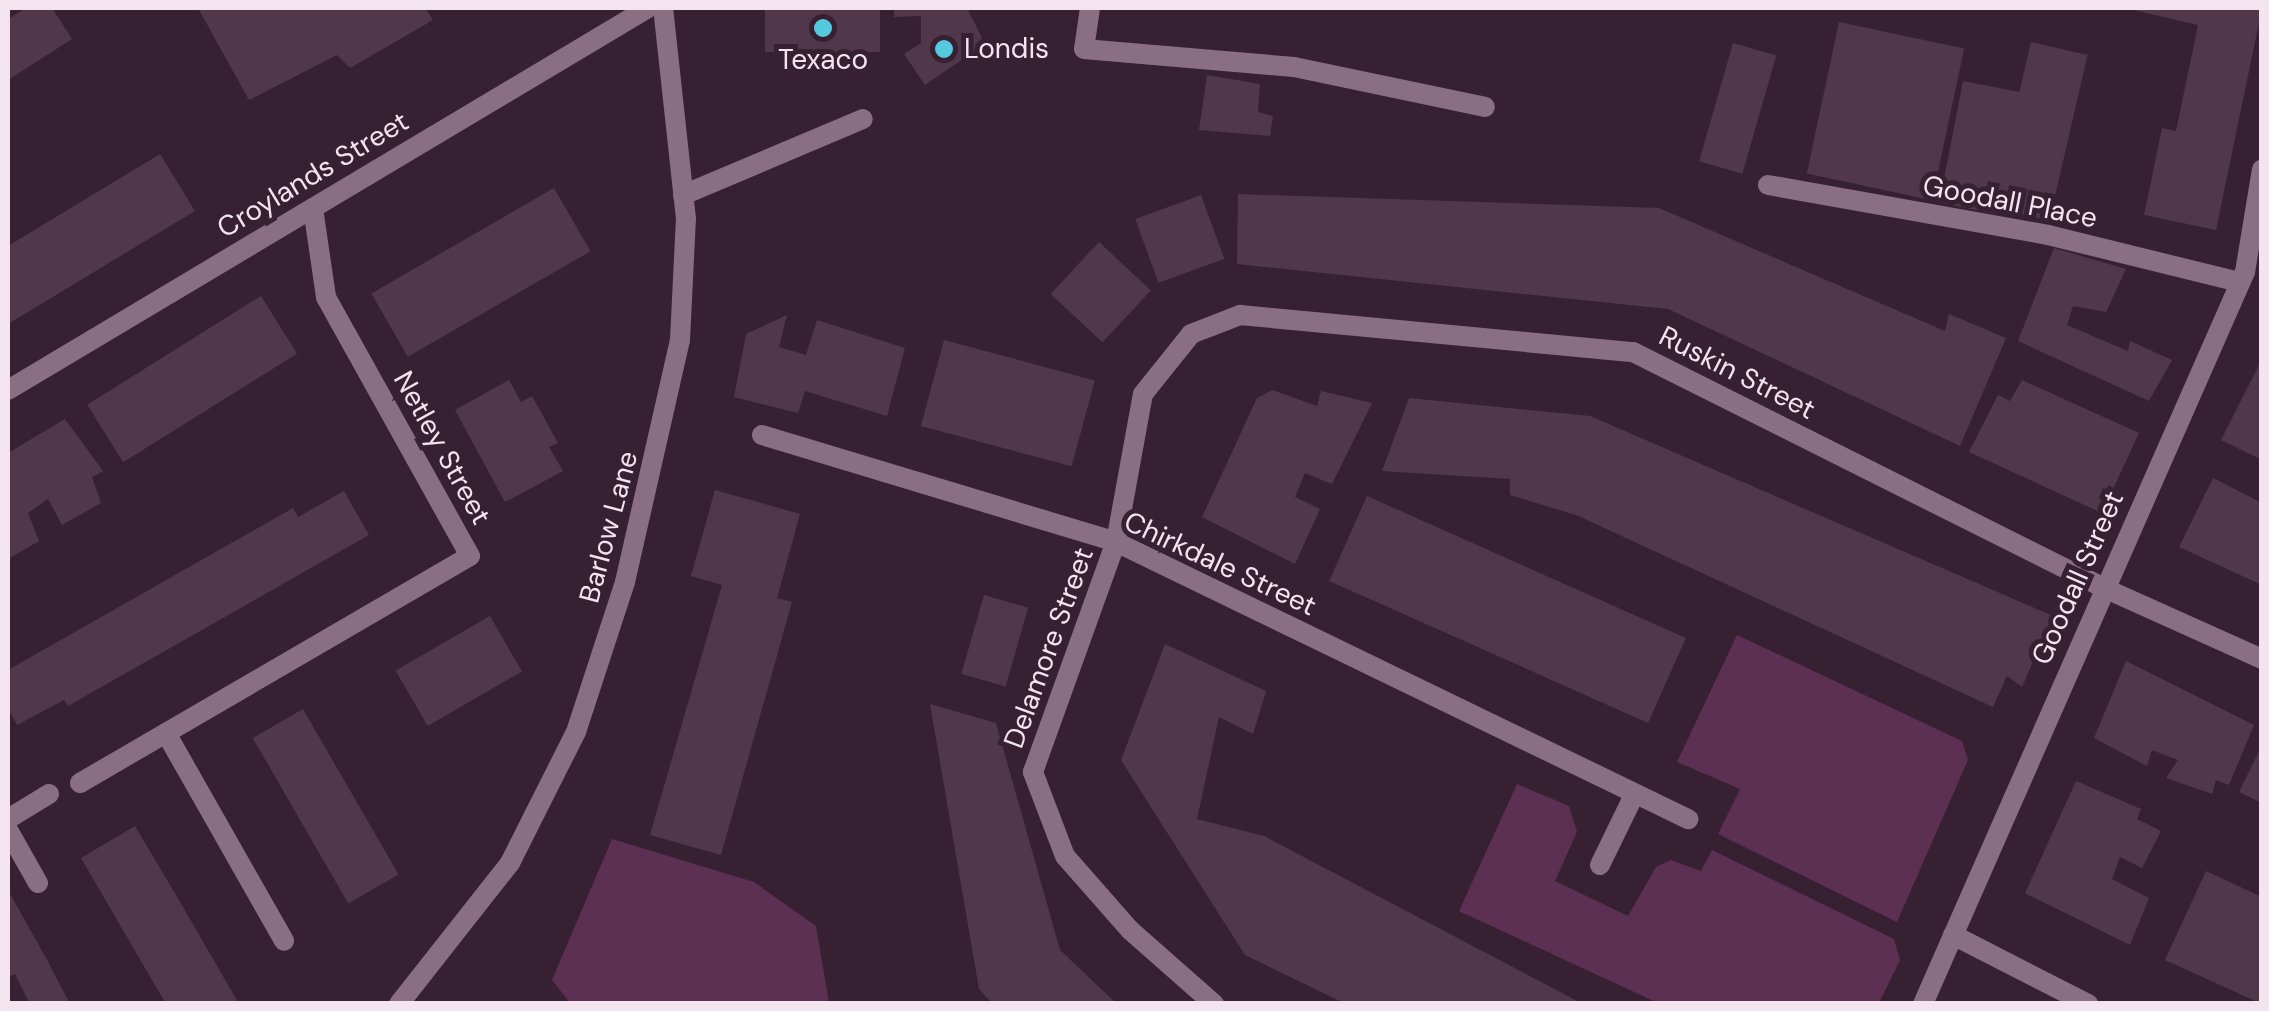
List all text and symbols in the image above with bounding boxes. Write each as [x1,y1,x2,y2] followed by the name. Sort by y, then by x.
[812,17,834,39] marker: Texaco
[964,32,1049,66] place label: Londis
[933,38,955,60] marker: Londis
[778,43,868,77] place label: Texaco
[211,105,415,245] street label: Croylands Street
[1920,169,2100,235] street label: Goodall Place
[1653,319,1821,427] street label: Ruskin Street
[386,366,498,530] street label: Netley Street
[573,448,645,606] street label: Barlow Lane
[2025,486,2131,670] street label: Goodall Street
[1119,505,1321,623] street label: Chirkdale Street
[997,543,1101,753] street label: Delamore Street

